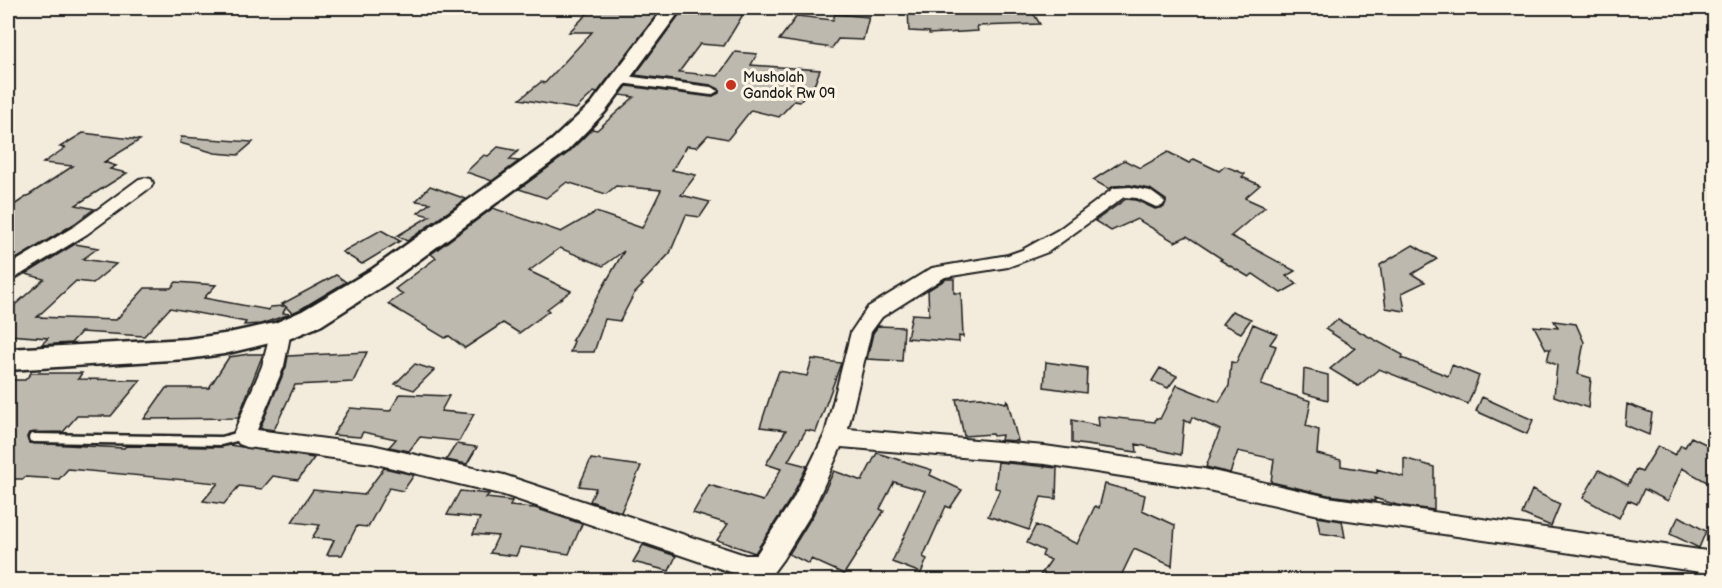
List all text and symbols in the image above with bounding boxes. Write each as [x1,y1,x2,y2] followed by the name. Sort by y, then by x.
[743,69,835,102] place label: Musholah Gandok Rw 09
[724,78,738,92] marker: Musholah Gandok Rw 09

